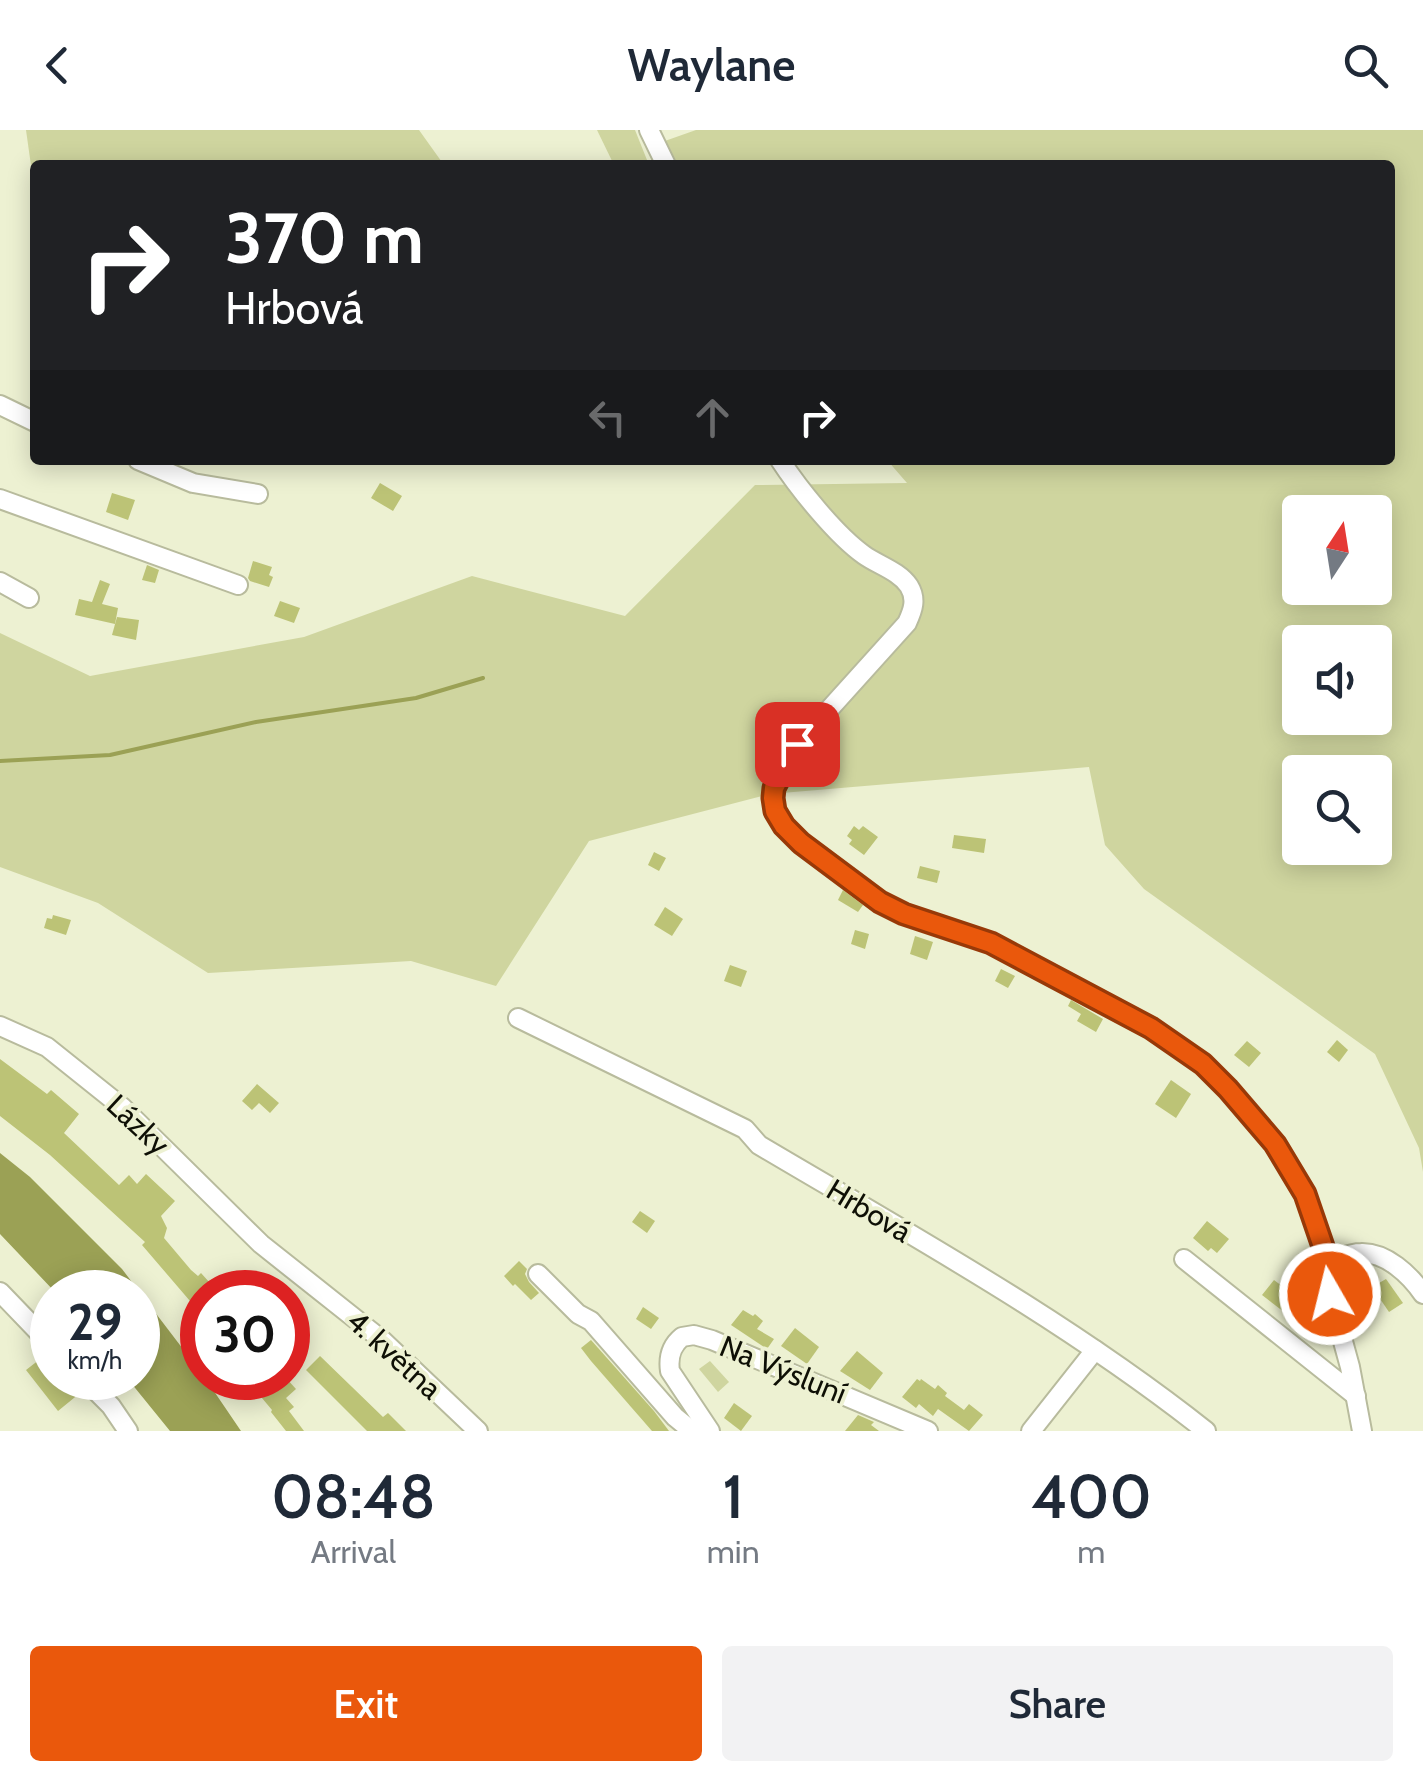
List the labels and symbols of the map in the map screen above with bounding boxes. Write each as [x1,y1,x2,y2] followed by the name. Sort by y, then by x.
[1282,495,1392,605] north arrow
[755,702,840,787] pin
[99,1086,177,1163] street label: Lázky
[820,1171,919,1250] street label: Hrbová
[1278,1242,1382,1346] position arrow
[180,1270,310,1400] speed limit sign: 30
[339,1302,450,1407] street label: 4. května
[714,1327,852,1412] street label: Na Výsluní

